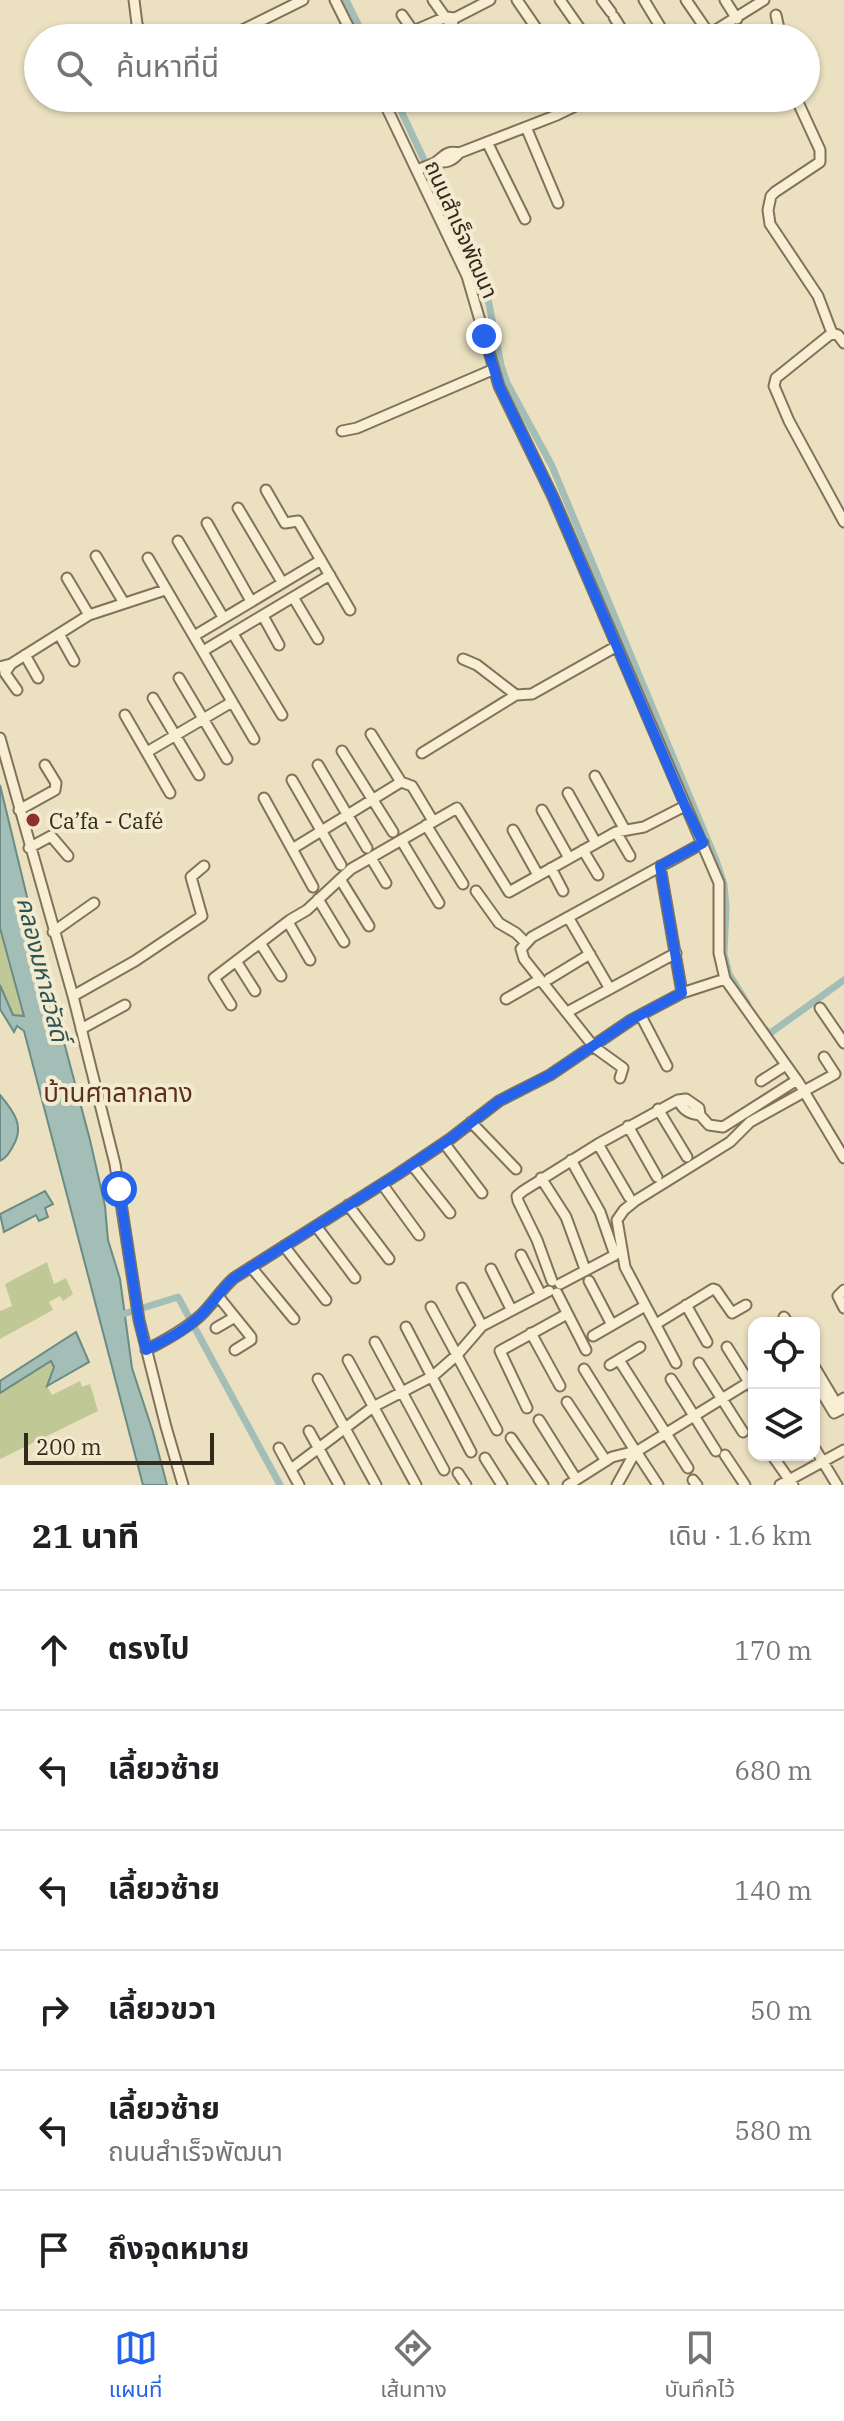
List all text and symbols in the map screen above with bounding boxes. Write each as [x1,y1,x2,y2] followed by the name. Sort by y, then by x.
[24,24,820,112] search box
[52,46,96,90] icon: search
[116,46,219,85] text: ค้นหาที่นี่
[419,155,505,303] street label: ถนนสำเร็จพัฒนา
[466,318,502,354] route end
[49,806,163,835] place label: Ca’fa - Café
[24,811,42,829] marker: Ca’fa - Café
[10,893,78,1050] water label: คลองมหาสวัสดิ์
[43,1075,193,1109] district label: บ้านศาลากลาง
[101,1171,137,1207] route start
[748,1317,820,1461] map controls
[748,1317,820,1389] button: locate
[748,1389,820,1461] button: layers
[24,1429,214,1465] scale bar
[36,1432,102,1461] text: 200 m
[32,1513,139,1557] text: 21 นาที
[668,1518,812,1552] text: เดิน · 1.6 km
[32,1628,76,1672] icon: ahead
[108,1628,190,1667] text: ตรงไป
[734,1633,812,1667] text: 170 m
[32,1748,76,1792] icon: left
[108,1748,220,1787] text: เลี้ยวซ้าย
[734,1753,812,1787] text: 680 m
[32,1868,76,1912] icon: left
[108,1868,220,1907] text: เลี้ยวซ้าย
[734,1873,812,1907] text: 140 m
[32,1988,76,2032] icon: right
[108,1988,216,2027] text: เลี้ยวขวา
[750,1993,812,2027] text: 50 m
[108,2088,220,2127] text: เลี้ยวซ้าย
[32,2108,76,2152] icon: left
[734,2113,812,2147] text: 580 m
[108,2134,283,2168] text: ถนนสำเร็จพัฒนา
[32,2228,76,2272] icon: arrive
[108,2228,249,2267] text: ถึงจุดหมาย
[109,2326,163,2407] tab: แผนที่
[380,2326,447,2407] tab: เส้นทาง
[664,2326,735,2407] tab: บันทึกไว้

